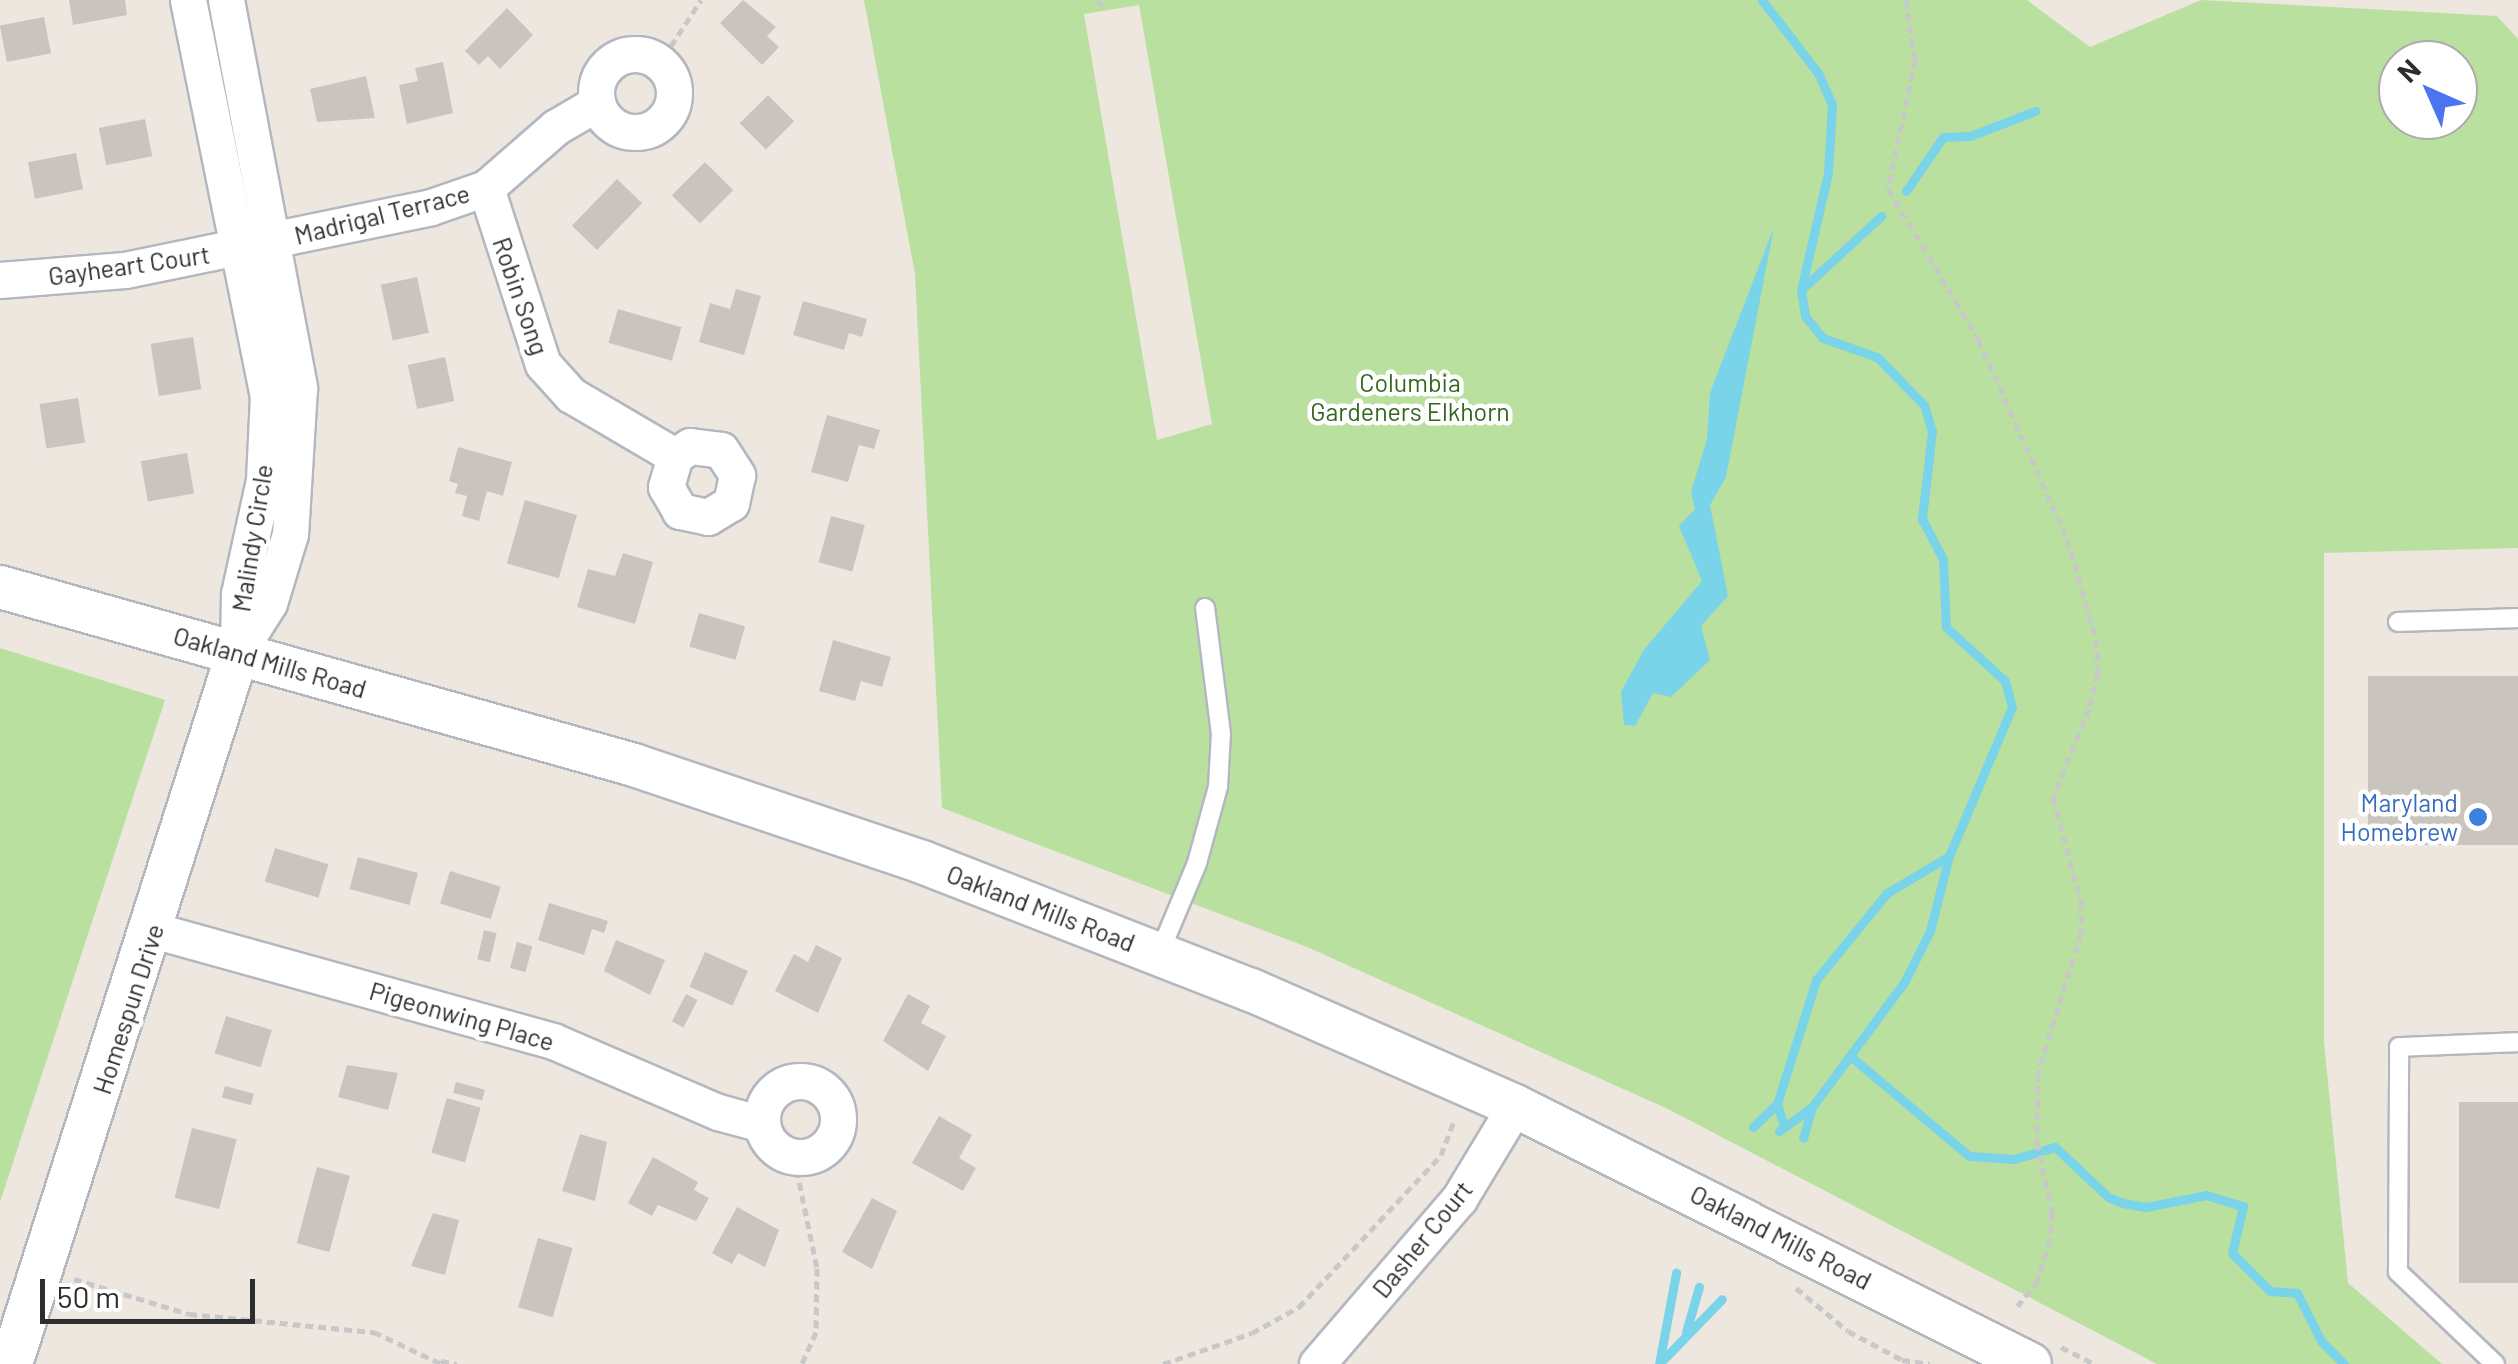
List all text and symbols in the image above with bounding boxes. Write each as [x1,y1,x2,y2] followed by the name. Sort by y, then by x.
[2378,40,2478,140] north arrow
[2390,52,2427,89] text: N
[291,178,473,250] street label: Madrigal Terrace
[487,233,555,359] street label: Robin Song
[46,239,212,291] street label: Gayheart Court
[1310,368,1510,427] park label: Columbia Gardeners Elkhorn
[226,462,278,614] street label: Malindy Circle
[170,620,370,704] street label: Oakland Mills Road
[2341,788,2458,847] place label: Maryland Homebrew
[2467,806,2489,828] marker: Maryland Homebrew
[943,858,1139,958] street label: Oakland Mills Road
[86,920,170,1098] street label: Homespun Drive
[366,975,558,1057] street label: Pigeonwing Place
[1366,1175,1478,1303] street label: Dasher Court
[1685,1178,1877,1296] street label: Oakland Mills Road
[45,1259,260,1321] scale bar
[57,1278,120,1314] text: 50 m

